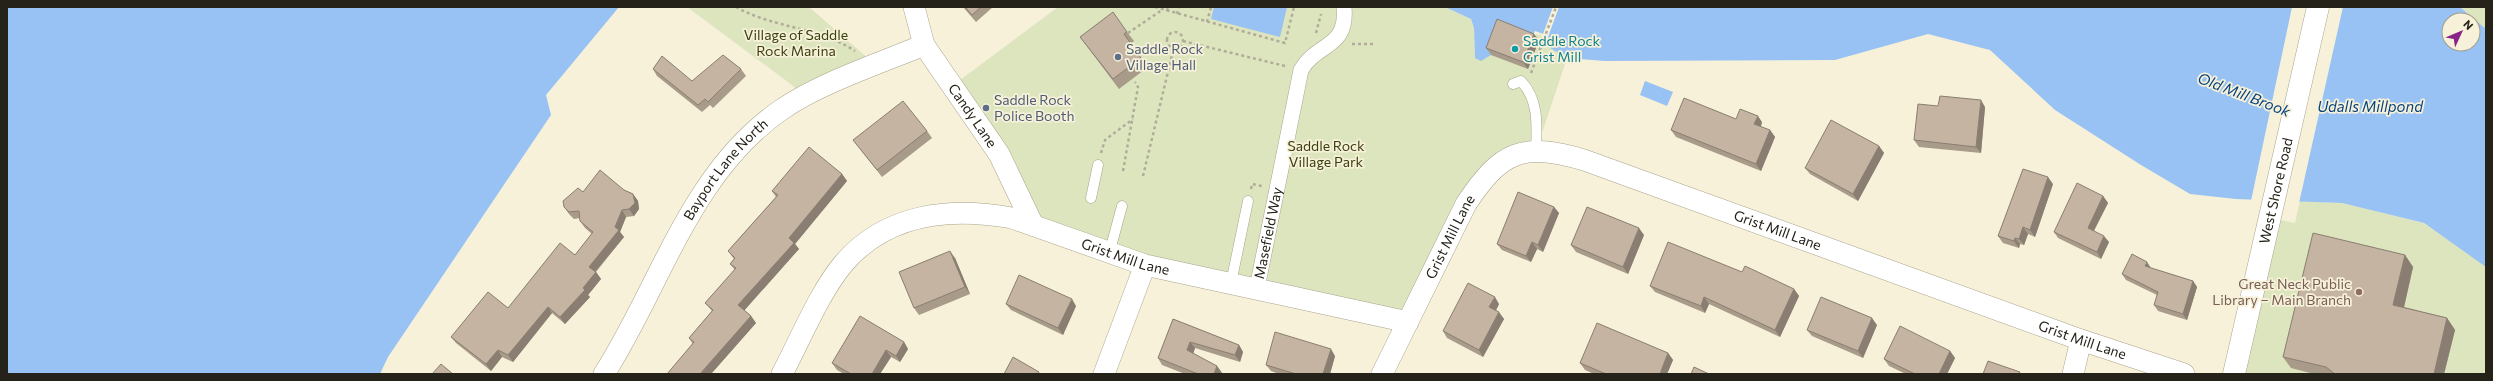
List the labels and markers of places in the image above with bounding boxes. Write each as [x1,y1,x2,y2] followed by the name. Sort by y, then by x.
[1523,32,1601,65] place label: Saddle Rock Grist Mill
[1126,40,1204,73] place label: Saddle Rock Village Hall
[1510,44,1520,54] marker: Saddle Rock Grist Mill
[1113,52,1123,62] marker: Saddle Rock Village Hall
[994,91,1074,124] place label: Saddle Rock Police Booth
[981,103,991,113] marker: Saddle Rock Police Booth
[2212,275,2351,308] place label: Great Neck Public Library – Main Branch
[2354,287,2364,297] marker: Great Neck Public Library – Main Branch

